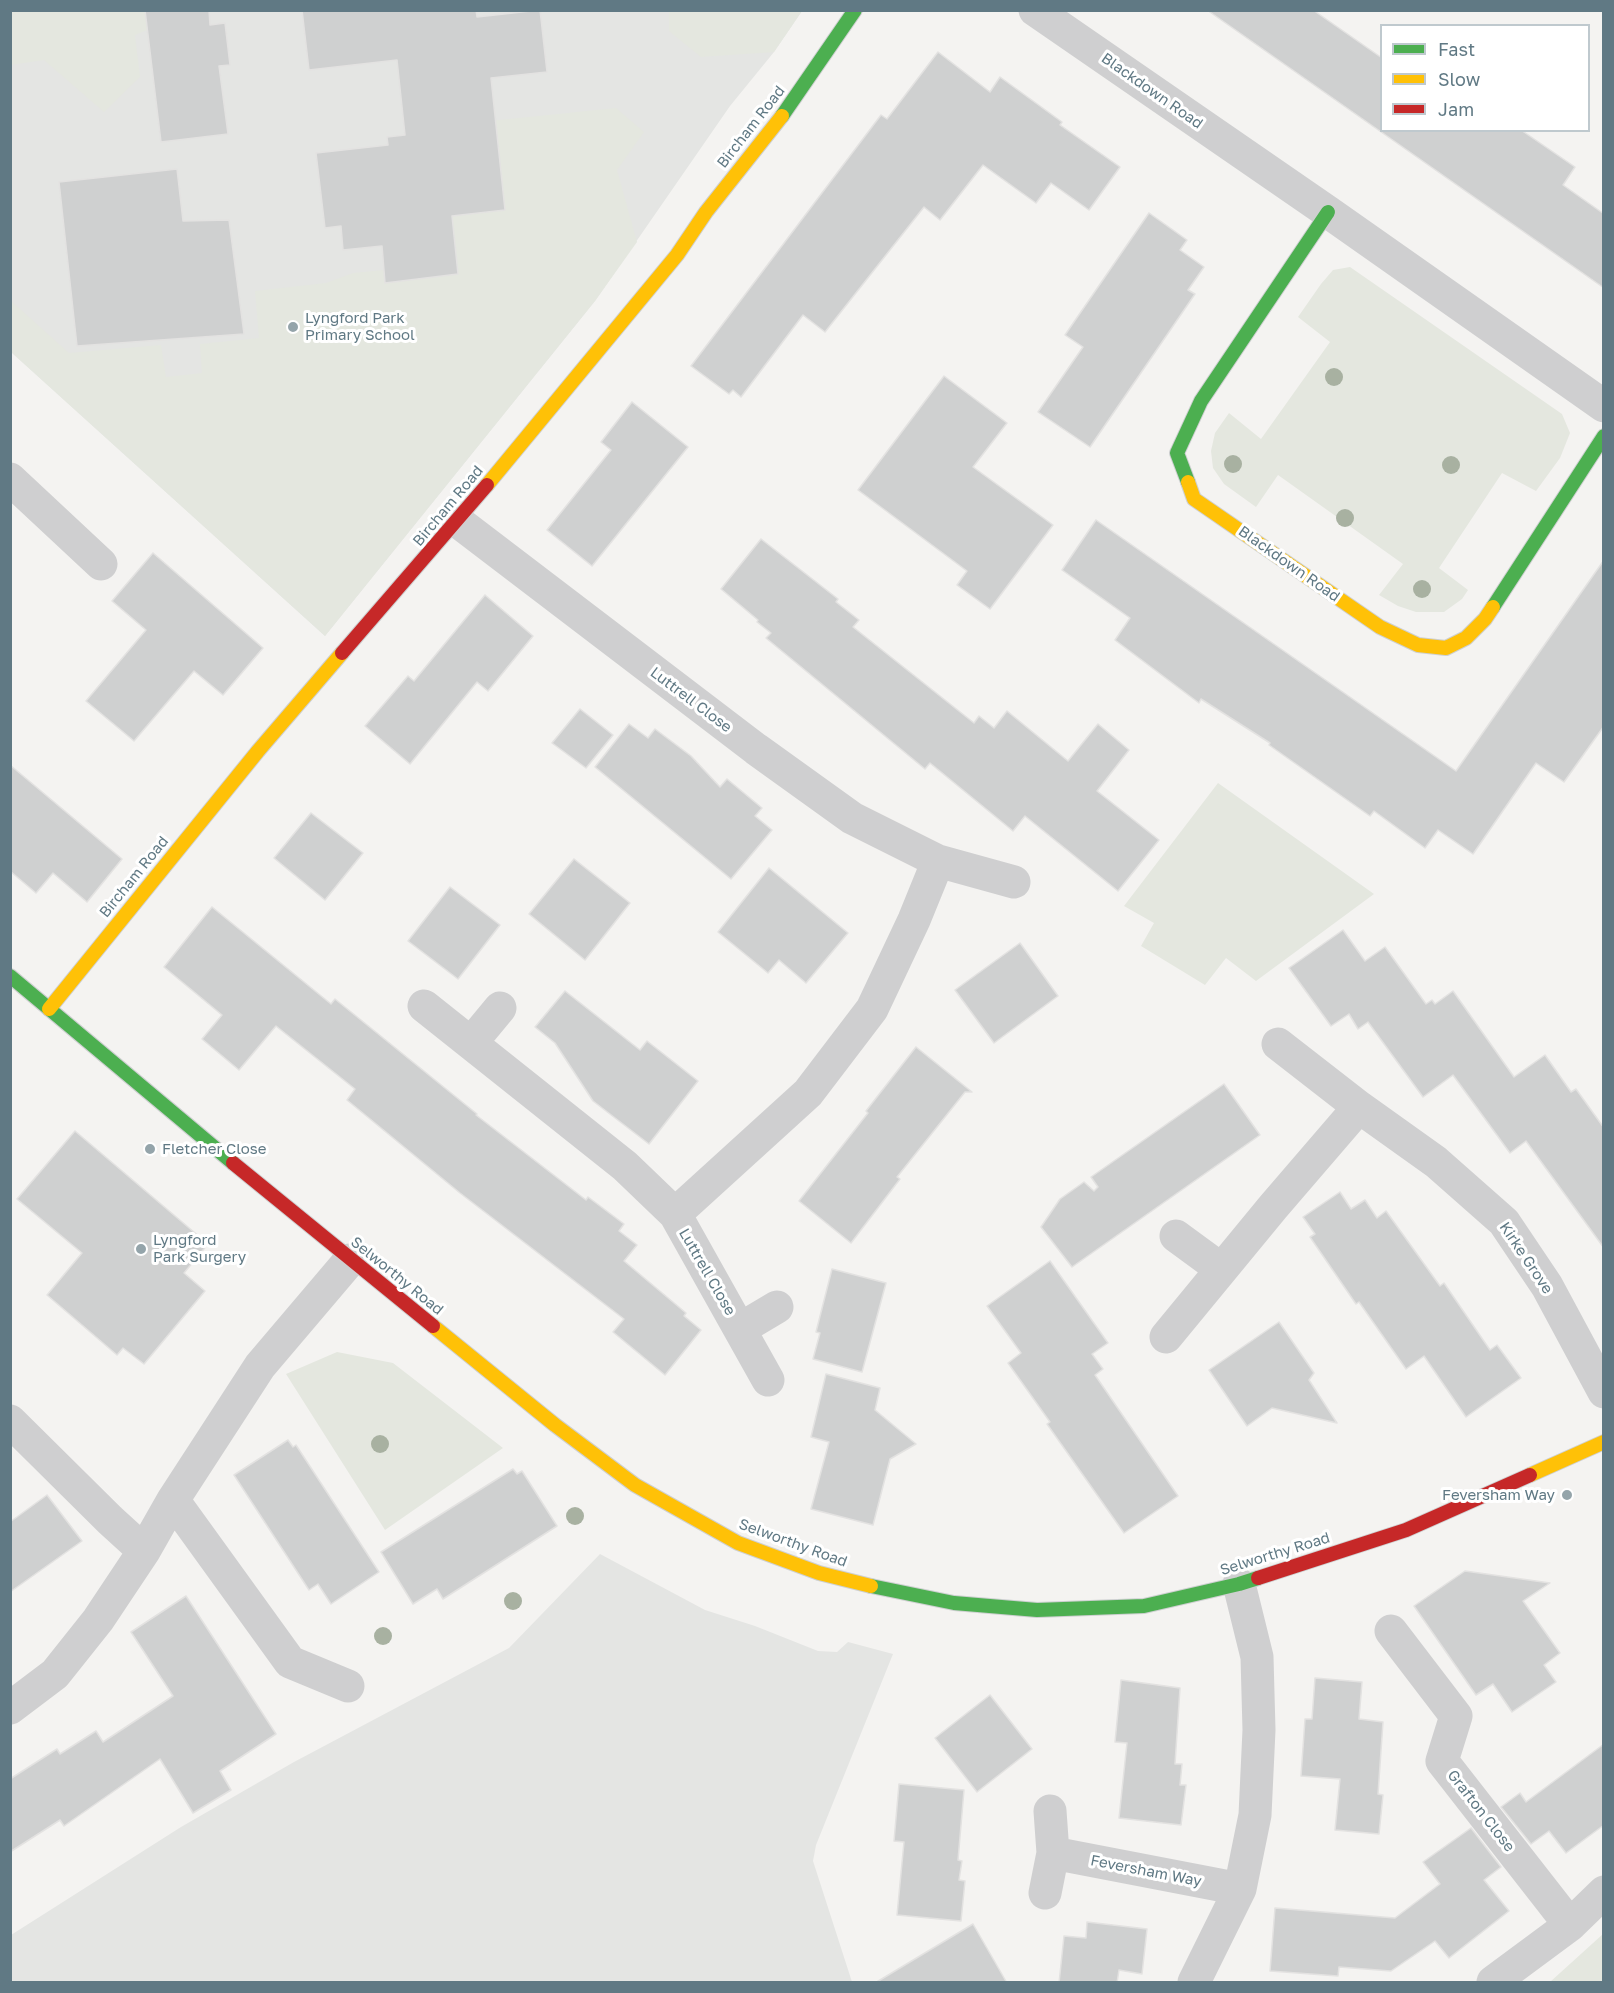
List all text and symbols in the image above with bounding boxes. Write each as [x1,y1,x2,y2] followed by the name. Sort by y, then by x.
[1380,24,1590,132] legend
[1438,38,1475,60] text: Fast
[1098,49,1206,133] street label: Blackdown Road
[1438,68,1480,90] text: Slow
[713,82,789,172] street label: Bircham Road
[1438,98,1474,120] text: Jam
[305,309,415,344] place label: Lyngford Park Primary School
[286,320,300,334] marker: Lyngford Park Primary School
[409,462,487,550] street label: Bircham Road
[1235,522,1343,606] street label: Blackdown Road
[647,663,735,737] street label: Luttrell Close
[96,833,172,921] street label: Bircham Road
[162,1140,266,1158] place label: Fletcher Close
[143,1142,157,1156] marker: Fletcher Close
[1495,1219,1557,1297] street label: Kirke Grove
[675,1225,739,1319] street label: Luttrell Close
[153,1231,246,1266] place label: Lyngford Park Surgery
[347,1233,447,1319] street label: Selworthy Road
[134,1242,148,1256] marker: Lyngford Park Surgery
[1442,1486,1555,1504] place label: Feversham Way
[1560,1488,1574,1502] marker: Feversham Way
[736,1515,850,1571] street label: Selworthy Road
[1218,1529,1332,1579] street label: Selworthy Road
[1443,1767,1519,1855] street label: Grafton Close
[1089,1851,1203,1891] street label: Feversham Way

